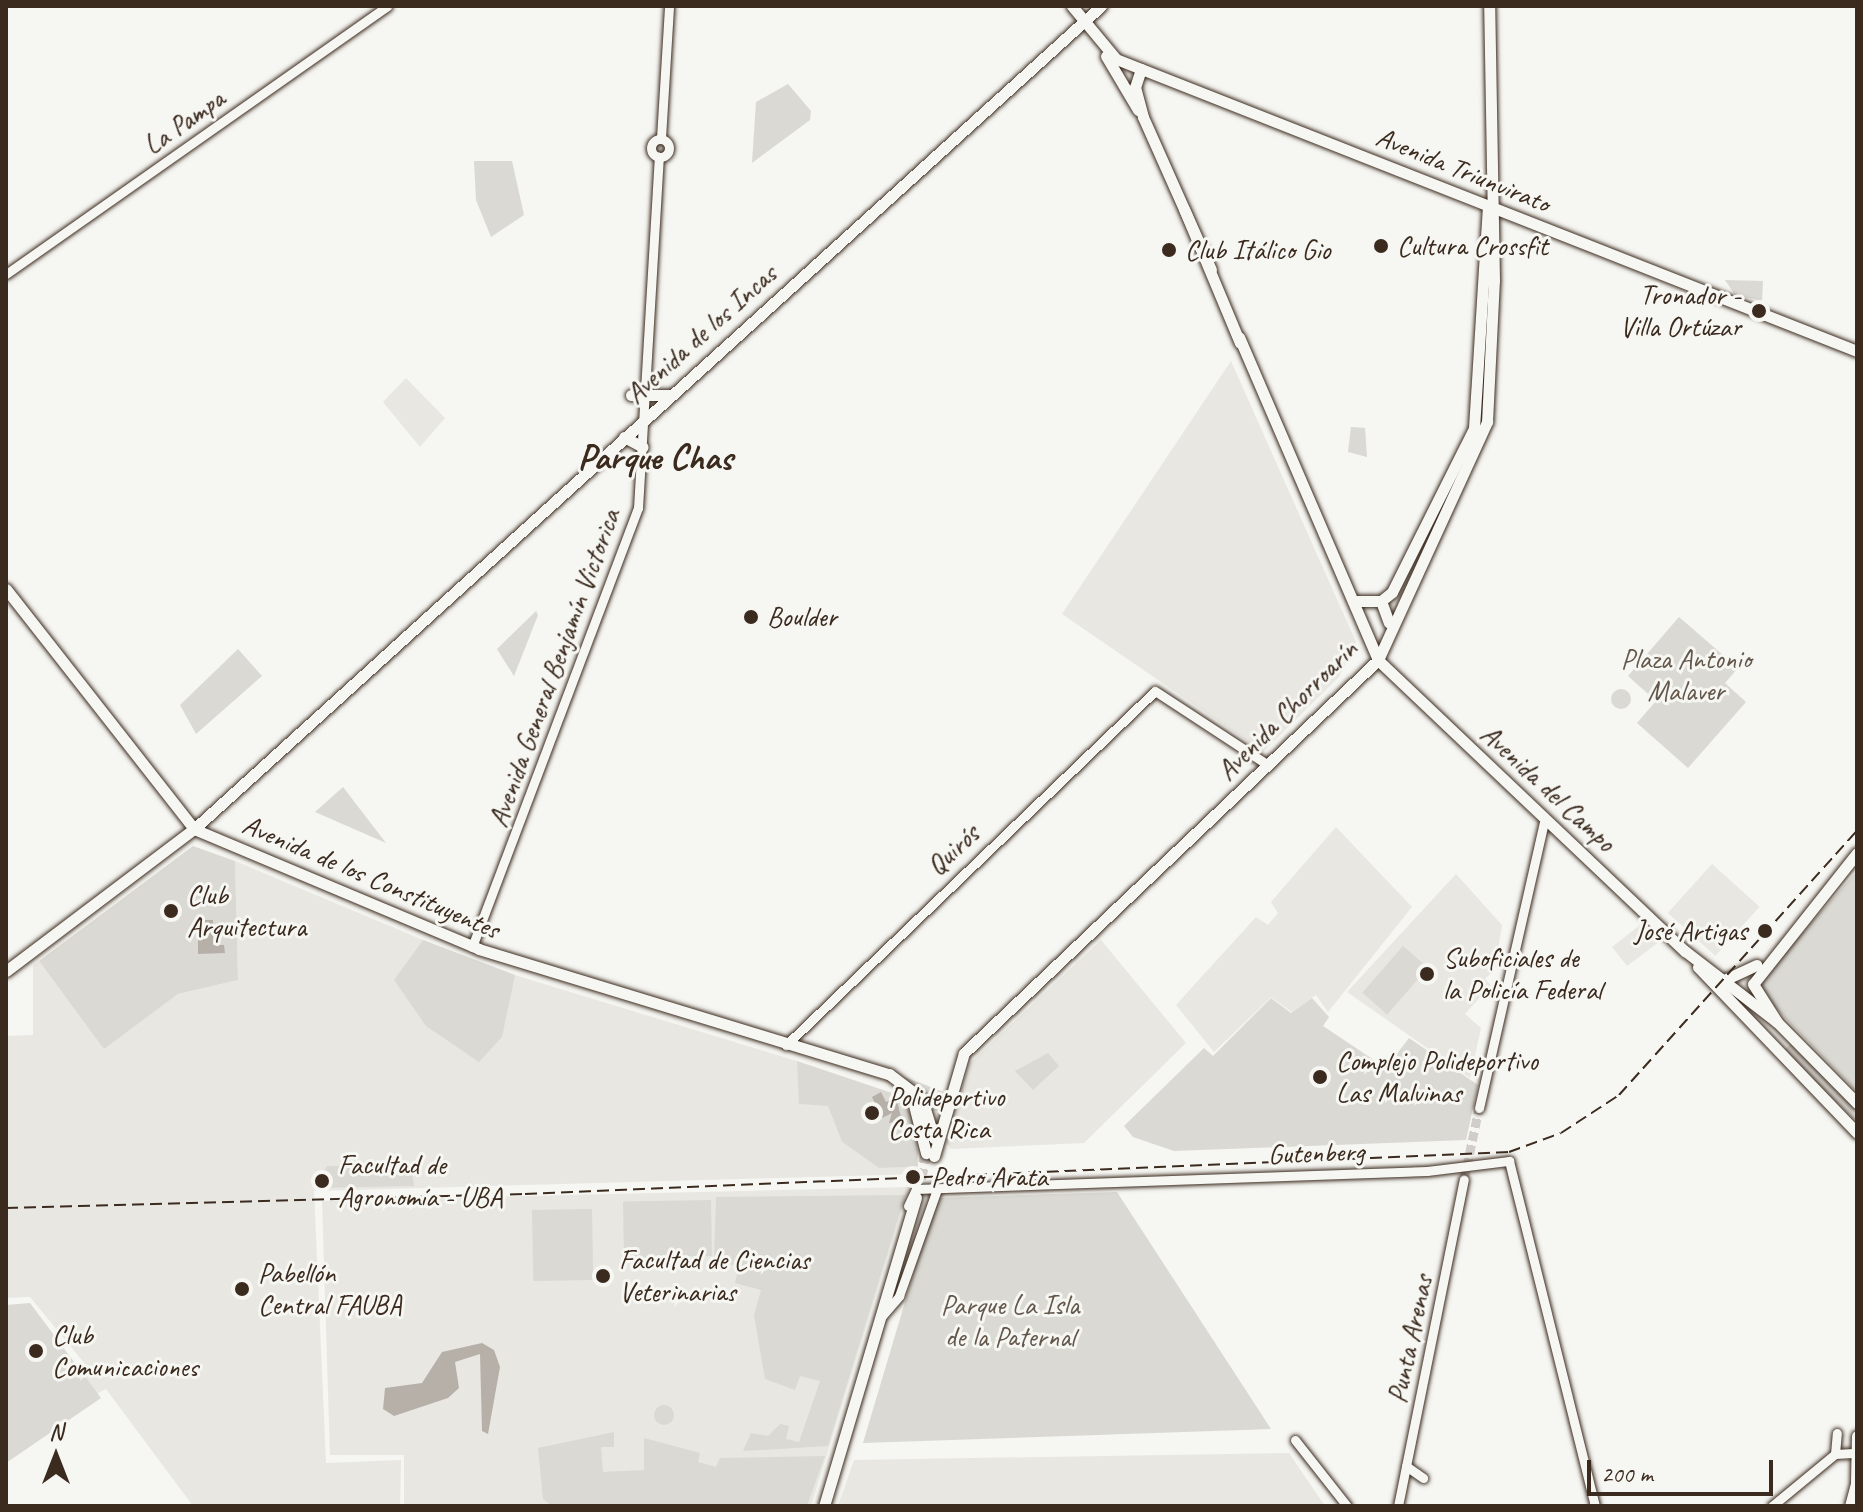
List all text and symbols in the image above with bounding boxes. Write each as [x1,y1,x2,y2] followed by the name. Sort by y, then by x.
[136,82,232,162] street label: La Pampa
[1371,120,1555,220] street label: Avenida Triunvirato
[1397,229,1548,263] place label: Cultura Crossfit
[1185,233,1331,267] place label: Club Itálico Gio
[1372,237,1390,255] marker: Cultura Crossfit
[1160,241,1178,259] marker: Club Itálico Gio
[618,257,784,411] street label: Avenida de los Incas
[1620,278,1741,344] place label: Tronador - Villa Ortúzar
[1748,300,1770,322] marker: Tronador - Villa Ortúzar
[578,436,732,480] district label: Parque Chas
[481,504,627,832] street label: Avenida General Benjamín Victorica
[767,600,837,634] place label: Boulder
[742,608,760,626] marker: Boulder
[1210,633,1364,787] street label: Avenida Chorroarín
[1621,642,1751,708] park label: Plaza Antonio Malaver
[1473,717,1623,859] street label: Avenida del Campo
[238,808,504,946] street label: Avenida de los Constituyentes
[920,818,986,882] street label: Quirós
[187,878,306,944] place label: Club Arquitectura
[162,902,180,920] marker: Club Arquitectura
[1634,914,1747,948] place label: José Artigas
[1754,920,1776,942] marker: José Artigas
[1443,941,1601,1007] place label: Suboficiales de la Policía Federal
[1418,965,1436,983] marker: Suboficiales de la Policía Federal
[1336,1044,1538,1110] place label: Complejo Polideportivo Las Malvinas
[1311,1068,1329,1086] marker: Complejo Polideportivo Las Malvinas
[888,1080,1004,1146] place label: Polideportivo Costa Rica
[863,1104,881,1122] marker: Polideportivo Costa Rica
[1267,1135,1365,1171] street label: Gutenberg
[338,1148,502,1214] place label: Facultad de Agronomía - UBA
[931,1160,1047,1194] place label: Pedro Arata
[902,1166,924,1188] marker: Pedro Arata
[313,1172,331,1190] marker: Facultad de Agronomía - UBA
[619,1243,811,1309] place label: Facultad de Ciencias Veterinarias
[258,1256,402,1322] place label: Pabellón Central FAUBA
[594,1267,612,1285] marker: Facultad de Ciencias Veterinarias
[1380,1273,1440,1405] street label: Punta Arenas
[233,1280,251,1298] marker: Pabellón Central FAUBA
[940,1288,1080,1354] park label: Parque La Isla de la Paternal
[52,1318,198,1384] place label: Club Comunicaciones
[27,1342,45,1360] marker: Club Comunicaciones
[16,1416,96,1496] north arrow
[49,1418,63,1446] text: N
[1591,1444,1777,1494] scale bar
[1601,1459,1653,1489] text: 200 m

